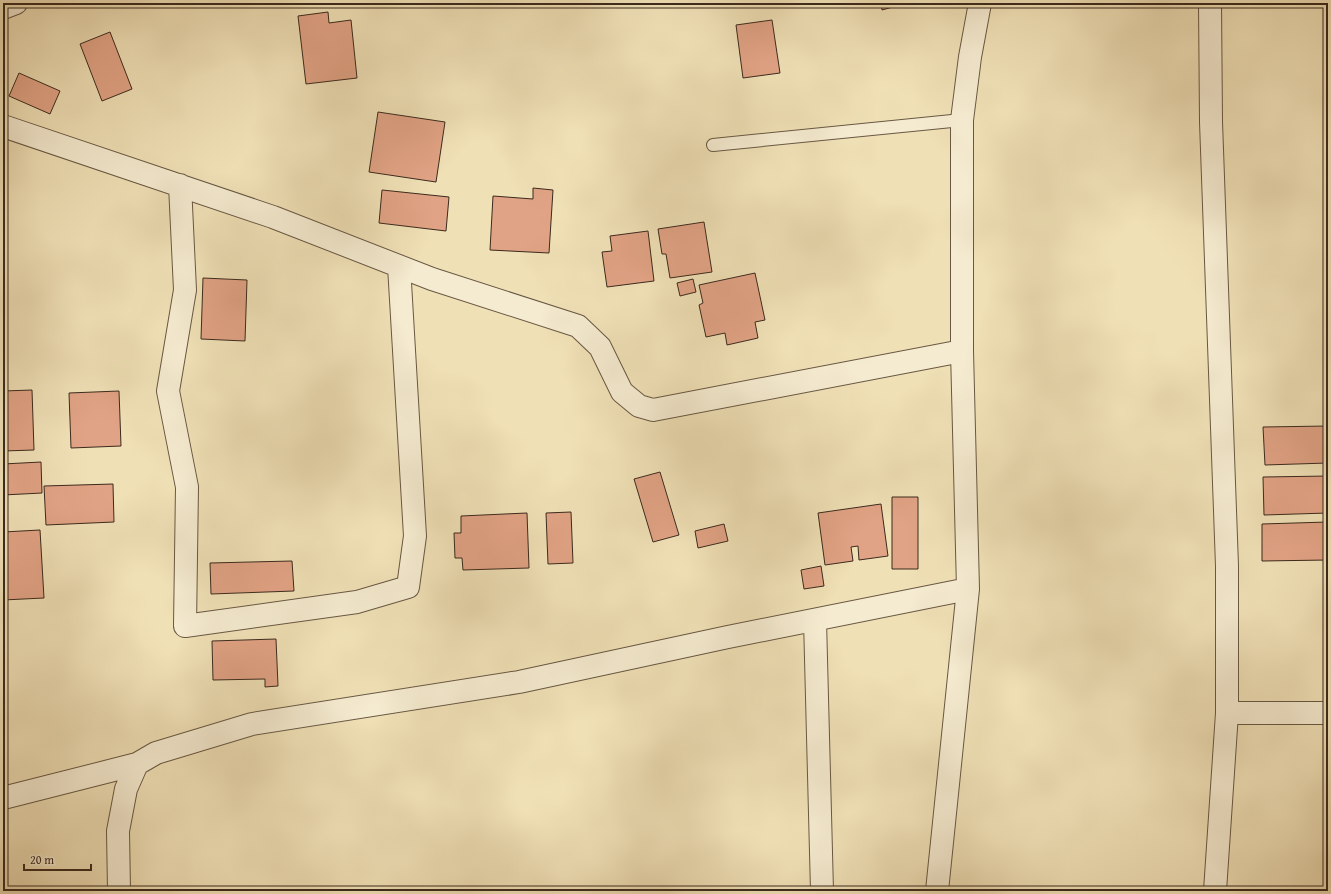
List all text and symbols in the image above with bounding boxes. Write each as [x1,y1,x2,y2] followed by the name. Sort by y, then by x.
[24,846,91,872] scale bar
[30,851,54,868] text: 20 m

